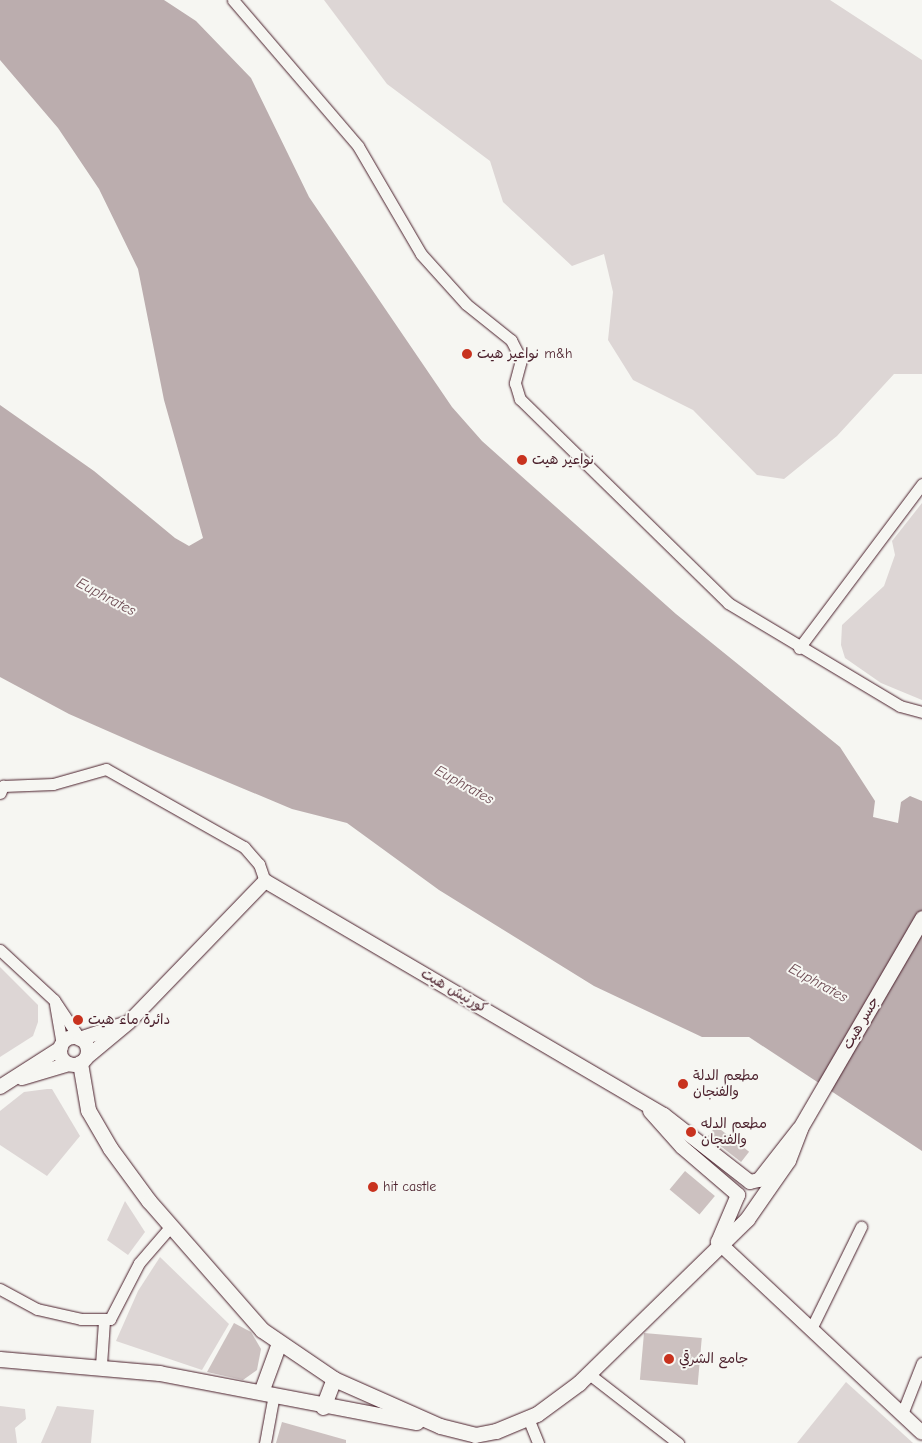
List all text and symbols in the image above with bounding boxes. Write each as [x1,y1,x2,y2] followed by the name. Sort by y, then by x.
[477,346,572,362] place label: نواعير هيت m&h
[461,348,473,360] marker: نواعير هيت m&h
[532,452,595,468] place label: نواعير هيت
[516,454,528,466] marker: نواعير هيت
[73,574,139,620] water label: Euphrates
[431,761,497,809] water label: Euphrates
[785,959,851,1007] water label: Euphrates
[418,965,490,1017] street label: كورنيش هيت
[839,994,883,1052] street label: جسر هيت
[88,1012,170,1028] place label: دائرة ماء هيت
[72,1014,84,1026] marker: دائرة ماء هيت
[693,1068,759,1100] place label: مطعم الدلة والفنجان
[677,1078,689,1090] marker: مطعم الدلة والفنجان
[701,1116,767,1148] place label: مطعم الدله والفنجان
[685,1126,697,1138] marker: مطعم الدله والفنجان
[383,1179,436,1195] place label: hit castle
[367,1181,379,1193] marker: hit castle
[679,1351,748,1367] place label: جامع الشرقي
[663,1353,675,1365] marker: جامع الشرقي

